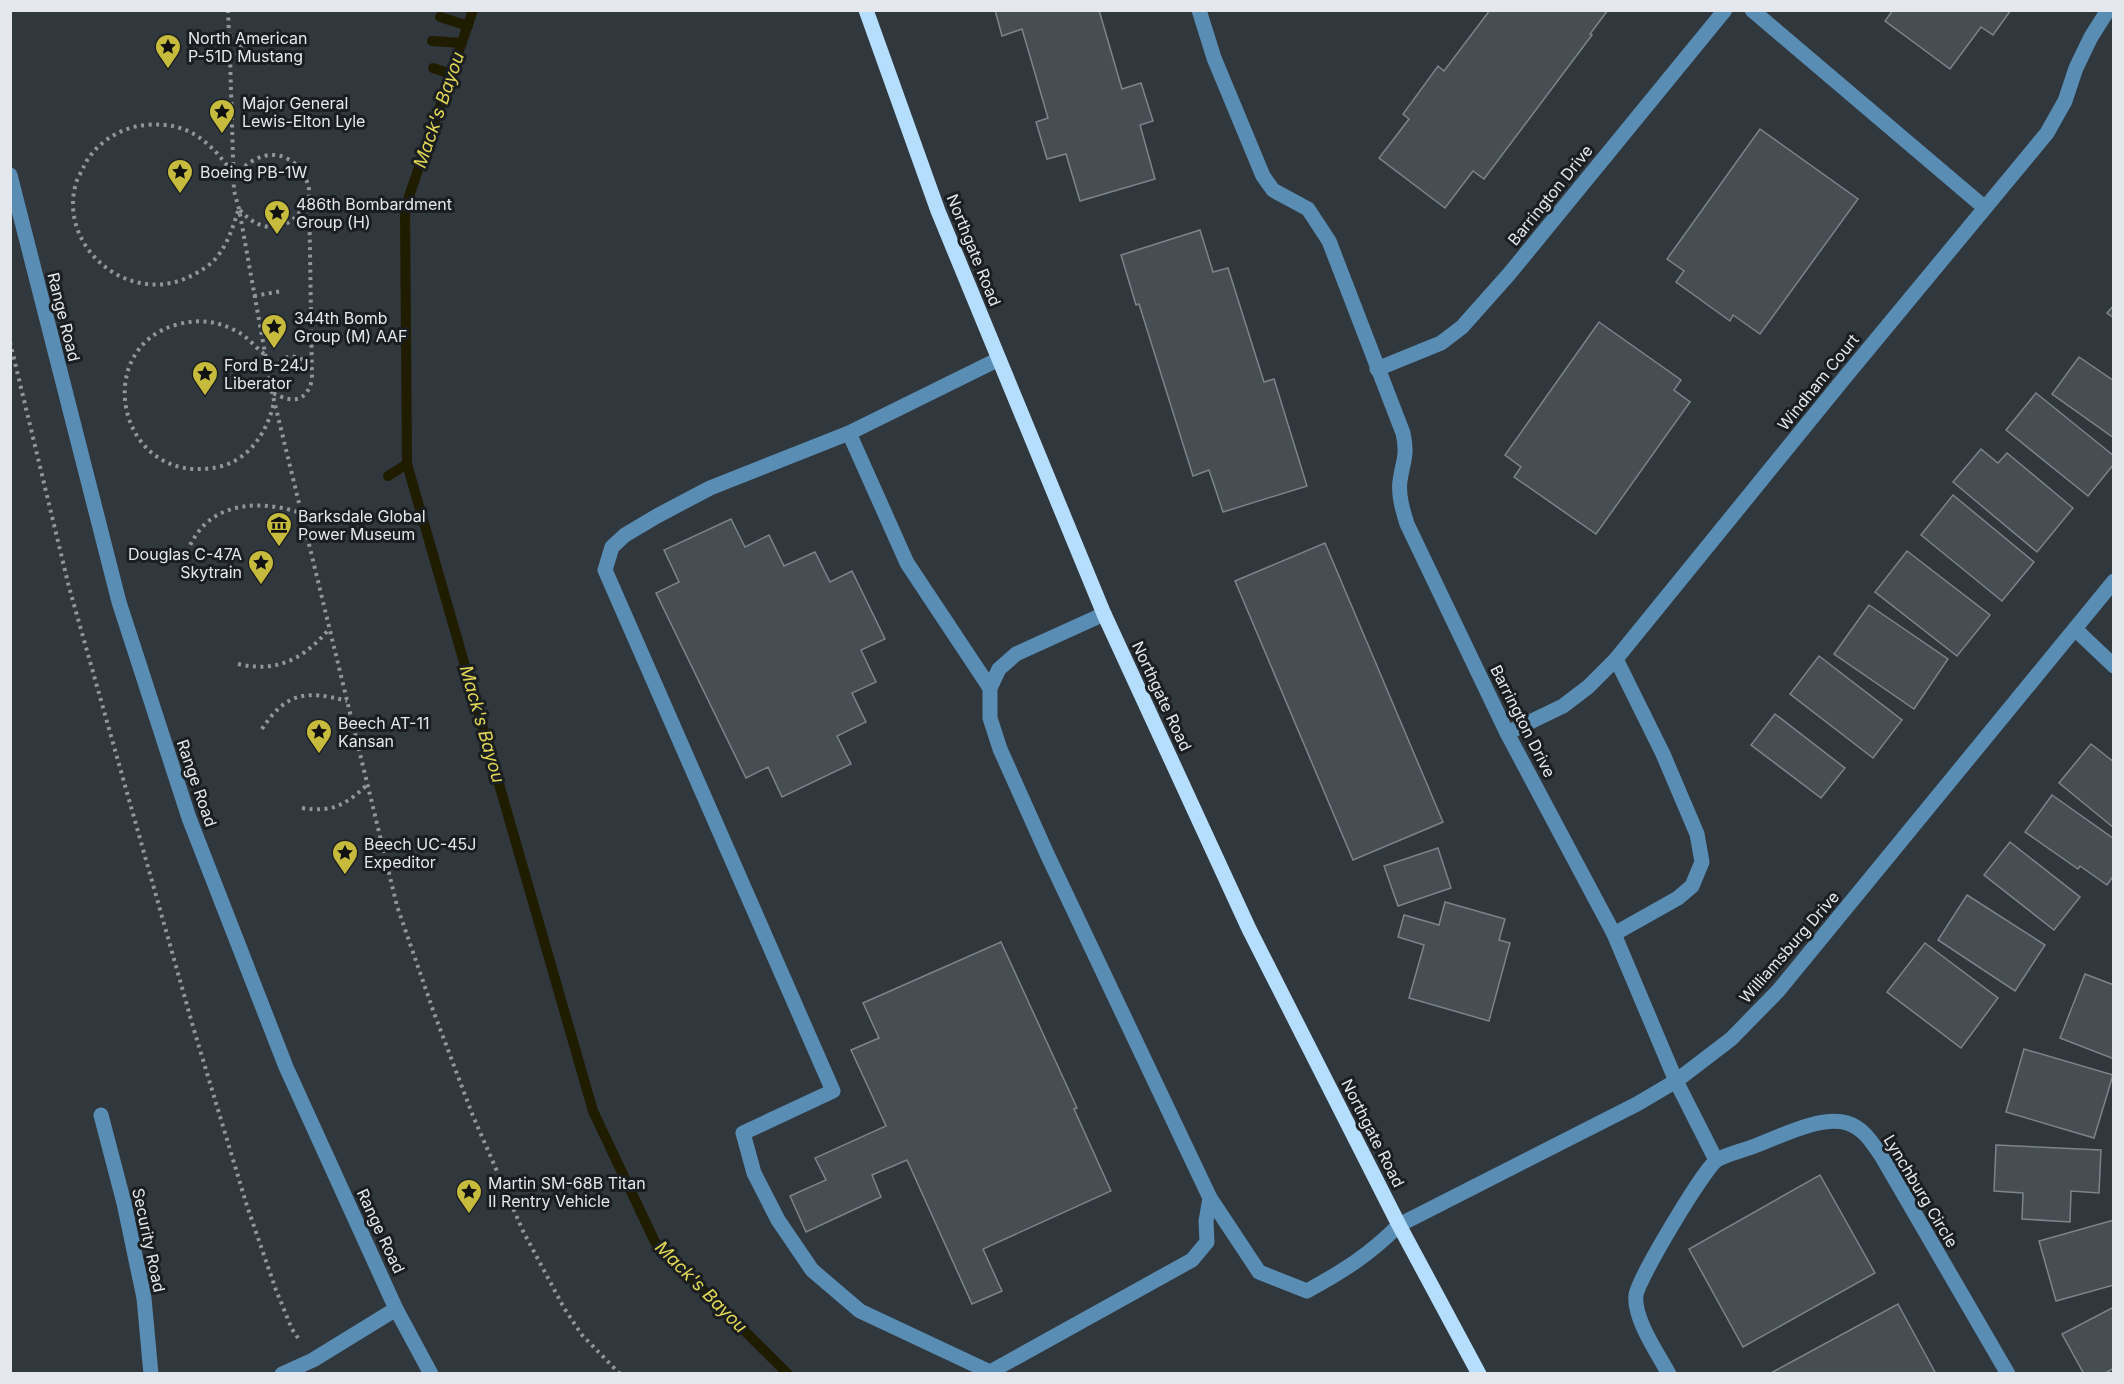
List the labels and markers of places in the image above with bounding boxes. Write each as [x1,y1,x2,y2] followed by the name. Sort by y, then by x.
[188,28,307,66] place label: North American P-51D Mustang
[153,32,183,70] place icon: North American P-51D Mustang
[242,93,365,131] place label: Major General Lewis-Elton Lyle
[207,97,237,135] place icon: Major General Lewis-Elton Lyle
[165,157,195,195] place icon: Boeing PB-1W
[200,162,308,182] place label: Boeing PB-1W
[296,194,452,232] place label: 486th Bombardment Group (H)
[262,198,292,236] place icon: 486th Bombardment Group (H)
[294,308,407,346] place label: 344th Bomb Group (M) AAF
[259,312,289,350] place icon: 344th Bomb Group (M) AAF
[224,355,309,393] place label: Ford B-24J Liberator
[190,359,220,397] place icon: Ford B-24J Liberator
[298,506,426,544] place label: Barksdale Global Power Museum
[264,510,294,548] museum icon: Barksdale Global Power Museum
[128,544,242,582] place label: Douglas C-47A Skytrain
[246,548,276,586] place icon: Douglas C-47A Skytrain
[338,713,429,751] place label: Beech AT-11 Kansan
[304,717,334,755] place icon: Beech AT-11 Kansan
[364,834,476,872] place label: Beech UC-45J Expeditor
[330,838,360,876] place icon: Beech UC-45J Expeditor
[488,1173,646,1211] place label: Martin SM-68B Titan II Rentry Vehicle
[454,1177,484,1215] place icon: Martin SM-68B Titan II Rentry Vehicle

